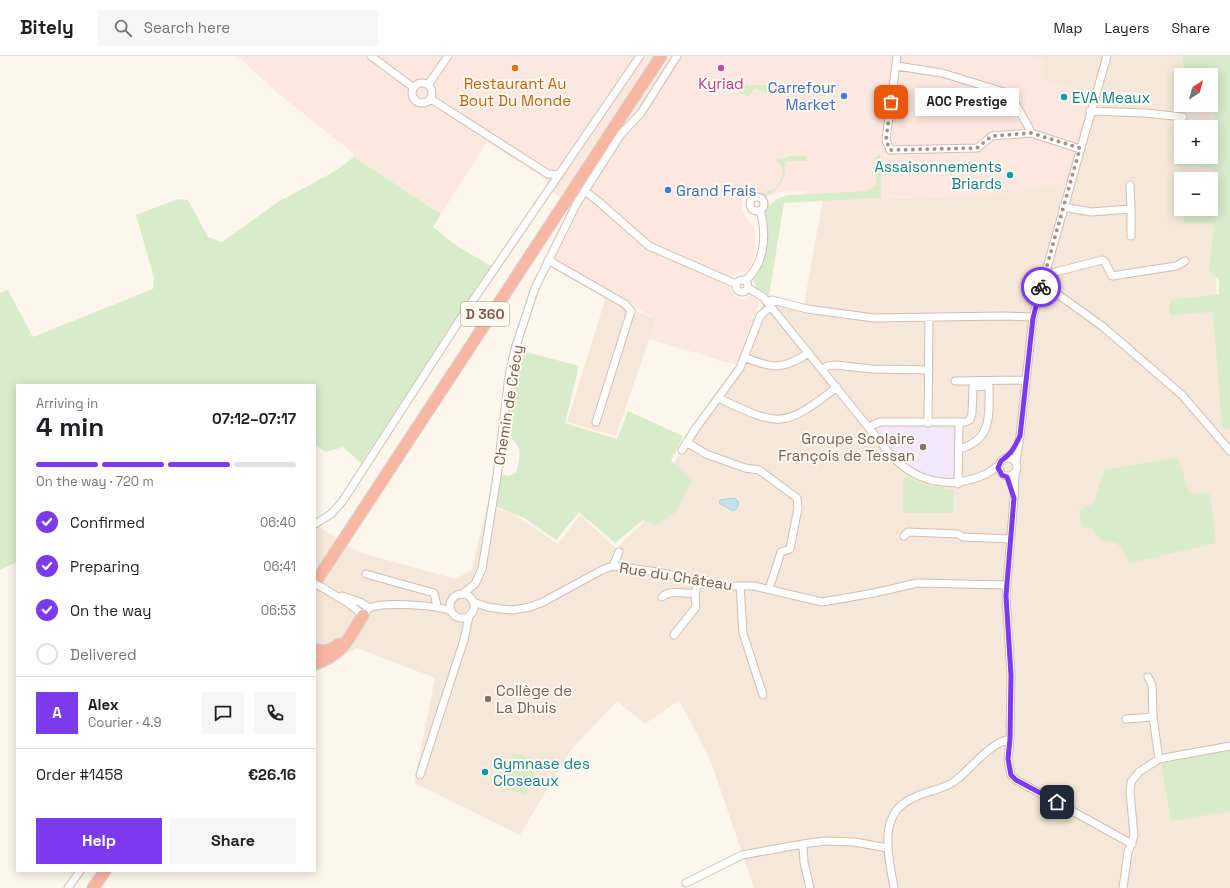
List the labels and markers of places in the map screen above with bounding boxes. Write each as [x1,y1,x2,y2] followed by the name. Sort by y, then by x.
[510,63,520,73] marker: Restaurant Au Bout Du Monde
[716,63,726,73] marker: Kyriad
[459,74,571,110] place label: Restaurant Au Bout Du Monde
[698,74,744,93] place label: Kyriad
[768,78,836,114] place label: Carrefour Market
[874,85,908,119] pin
[915,88,1019,116] callout: AOC Prestige
[1072,88,1151,107] place label: EVA Meaux
[839,91,849,101] marker: Carrefour Market
[1059,92,1069,102] marker: EVA Meaux
[874,157,1002,193] place label: Assaisonnements Briards
[1005,170,1015,180] marker: Assaisonnements Briards
[676,181,756,200] place label: Grand Frais
[663,185,673,195] marker: Grand Frais
[778,429,915,465] place label: Groupe Scolaire François de Tessan
[918,442,928,452] marker: Groupe Scolaire François de Tessan
[496,681,572,717] place label: Collège de La Dhuis
[483,694,493,704] marker: Collège de La Dhuis
[493,754,590,790] place label: Gymnase des Closeaux
[480,767,490,777] marker: Gymnase des Closeaux
[1040,785,1074,819] pin

